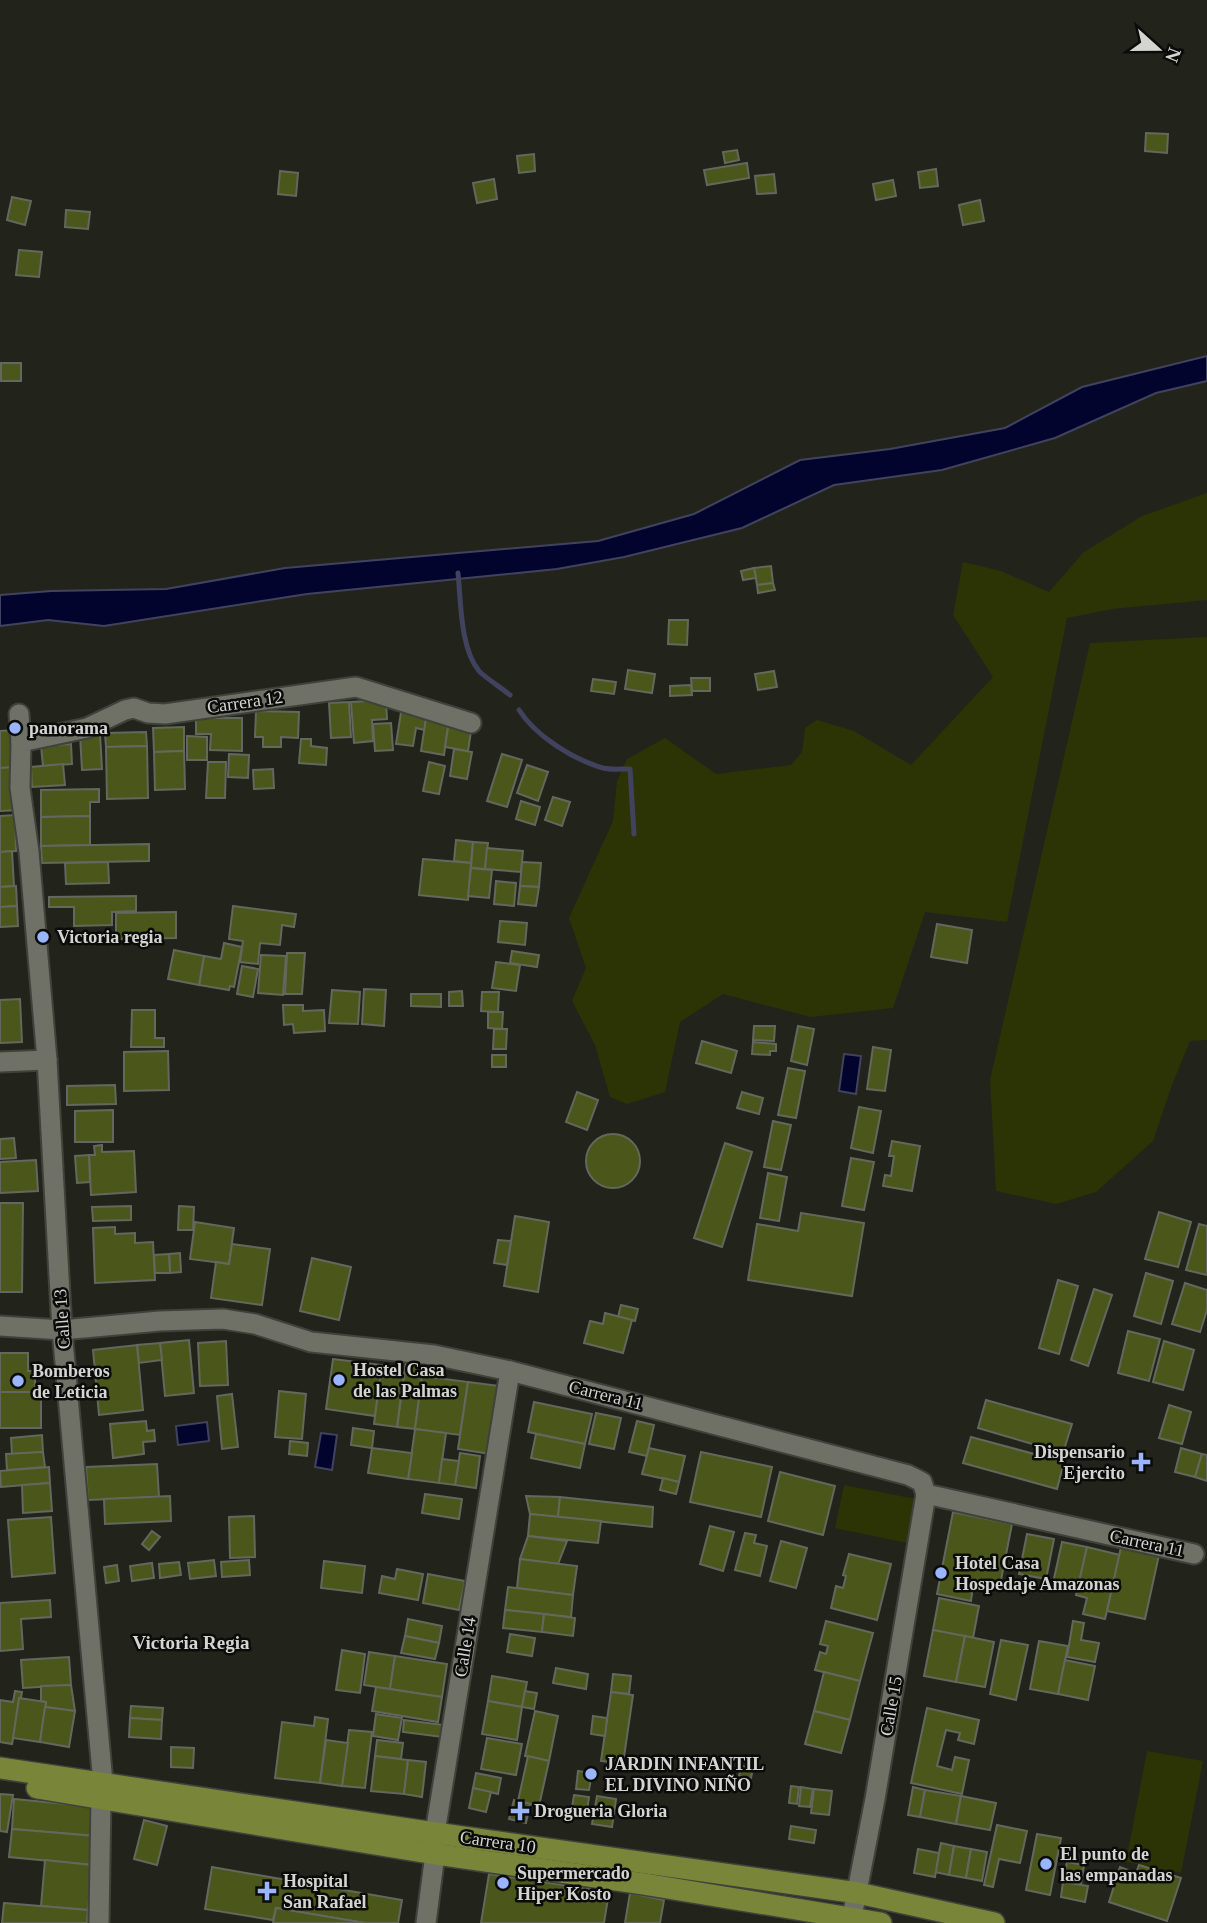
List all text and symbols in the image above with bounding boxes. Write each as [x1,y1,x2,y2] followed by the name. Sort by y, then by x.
[1123,14,1193,84] north arrow
[1161,45,1186,65] text: N
[206,687,284,717] street label: Carrera 12
[29,718,108,738] place label: panorama
[7,720,23,736] marker: panorama
[57,927,162,947] place label: Victoria regia
[35,929,51,945] marker: Victoria regia
[50,1288,74,1350] street label: Calle 13
[353,1360,457,1401] place label: Hostel Casa de las Palmas
[32,1361,110,1402] place label: Bomberos de Leticia
[331,1372,347,1388] marker: Hostel Casa de las Palmas
[10,1373,26,1389] marker: Bomberos de Leticia
[567,1376,645,1414] street label: Carrera 11
[1034,1442,1125,1483] place label: Dispensario Ejercito
[1131,1452,1151,1472] marker: Dispensario Ejercito
[1108,1525,1186,1561] street label: Carrera 11
[955,1553,1120,1594] place label: Hotel Casa Hospedaje Amazonas
[933,1565,949,1581] marker: Hotel Casa Hospedaje Amazonas
[450,1616,480,1678] street label: Calle 14
[133,1632,250,1653] district label: Victoria Regia
[876,1674,906,1738] street label: Calle 15
[605,1754,764,1795] place label: JARDIN INFANTIL EL DIVINO NIÑO
[583,1766,599,1782] marker: JARDIN INFANTIL EL DIVINO NIÑO
[534,1801,667,1821] place label: Drogueria Gloria
[512,1803,528,1819] marker: Drogueria Gloria
[459,1827,537,1857] street label: Carrera 10
[1060,1844,1173,1885] place label: El punto de las empanadas
[1038,1856,1054,1872] marker: El punto de las empanadas
[517,1863,630,1904] place label: Supermercado Hiper Kosto
[283,1871,367,1912] place label: Hospital San Rafael
[495,1875,511,1891] marker: Supermercado Hiper Kosto
[257,1881,277,1901] marker: Hospital San Rafael

